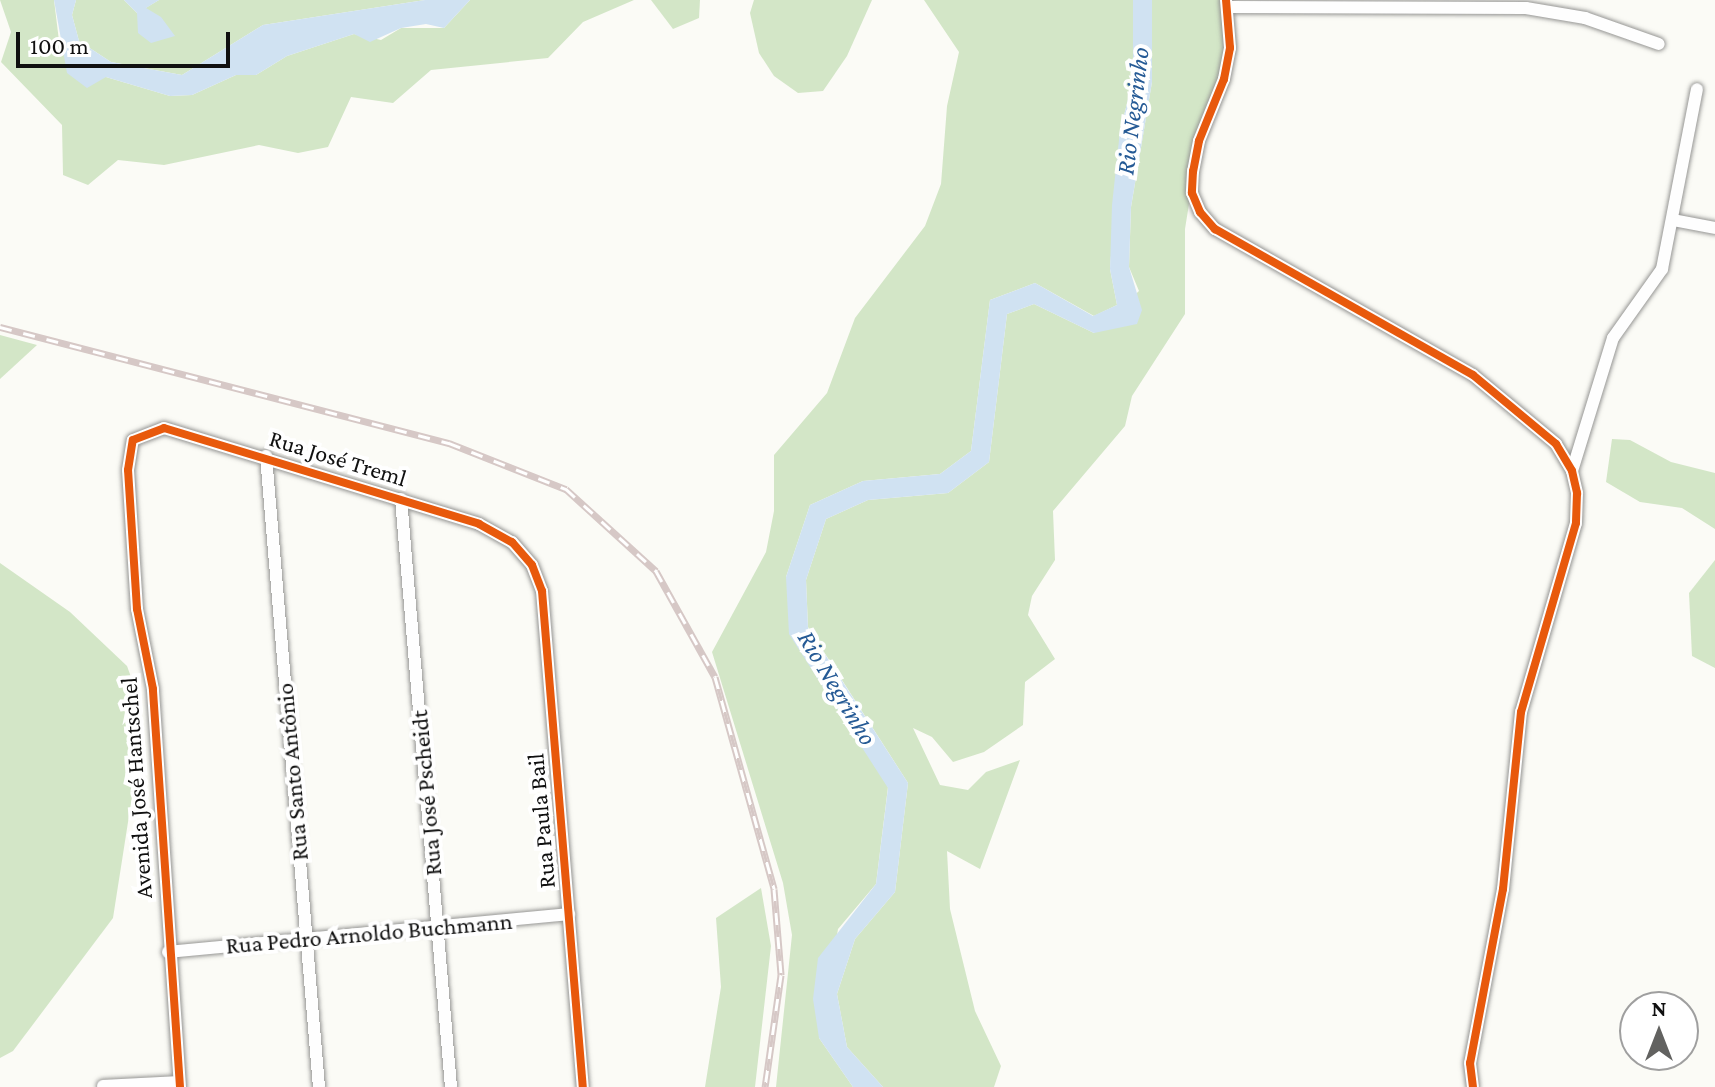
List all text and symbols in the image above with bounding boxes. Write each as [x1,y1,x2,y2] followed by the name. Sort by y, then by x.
[20,16,234,66] scale bar
[30,32,89,59] text: 100 m
[1110,45,1156,177] water label: Rio Negrinho
[266,423,410,493] street label: Rua José Treml
[791,625,883,751] water label: Rio Negrinho
[114,676,158,900] street label: Avenida José Hantschel
[270,682,314,862] street label: Rua Santo Antônio
[404,709,448,877] street label: Rua José Pscheidt
[521,752,561,890] street label: Rua Paula Bail
[224,906,514,960] street label: Rua Pedro Arnoldo Buchmann
[1619,991,1699,1071] north arrow
[1652,996,1667,1021] text: N

